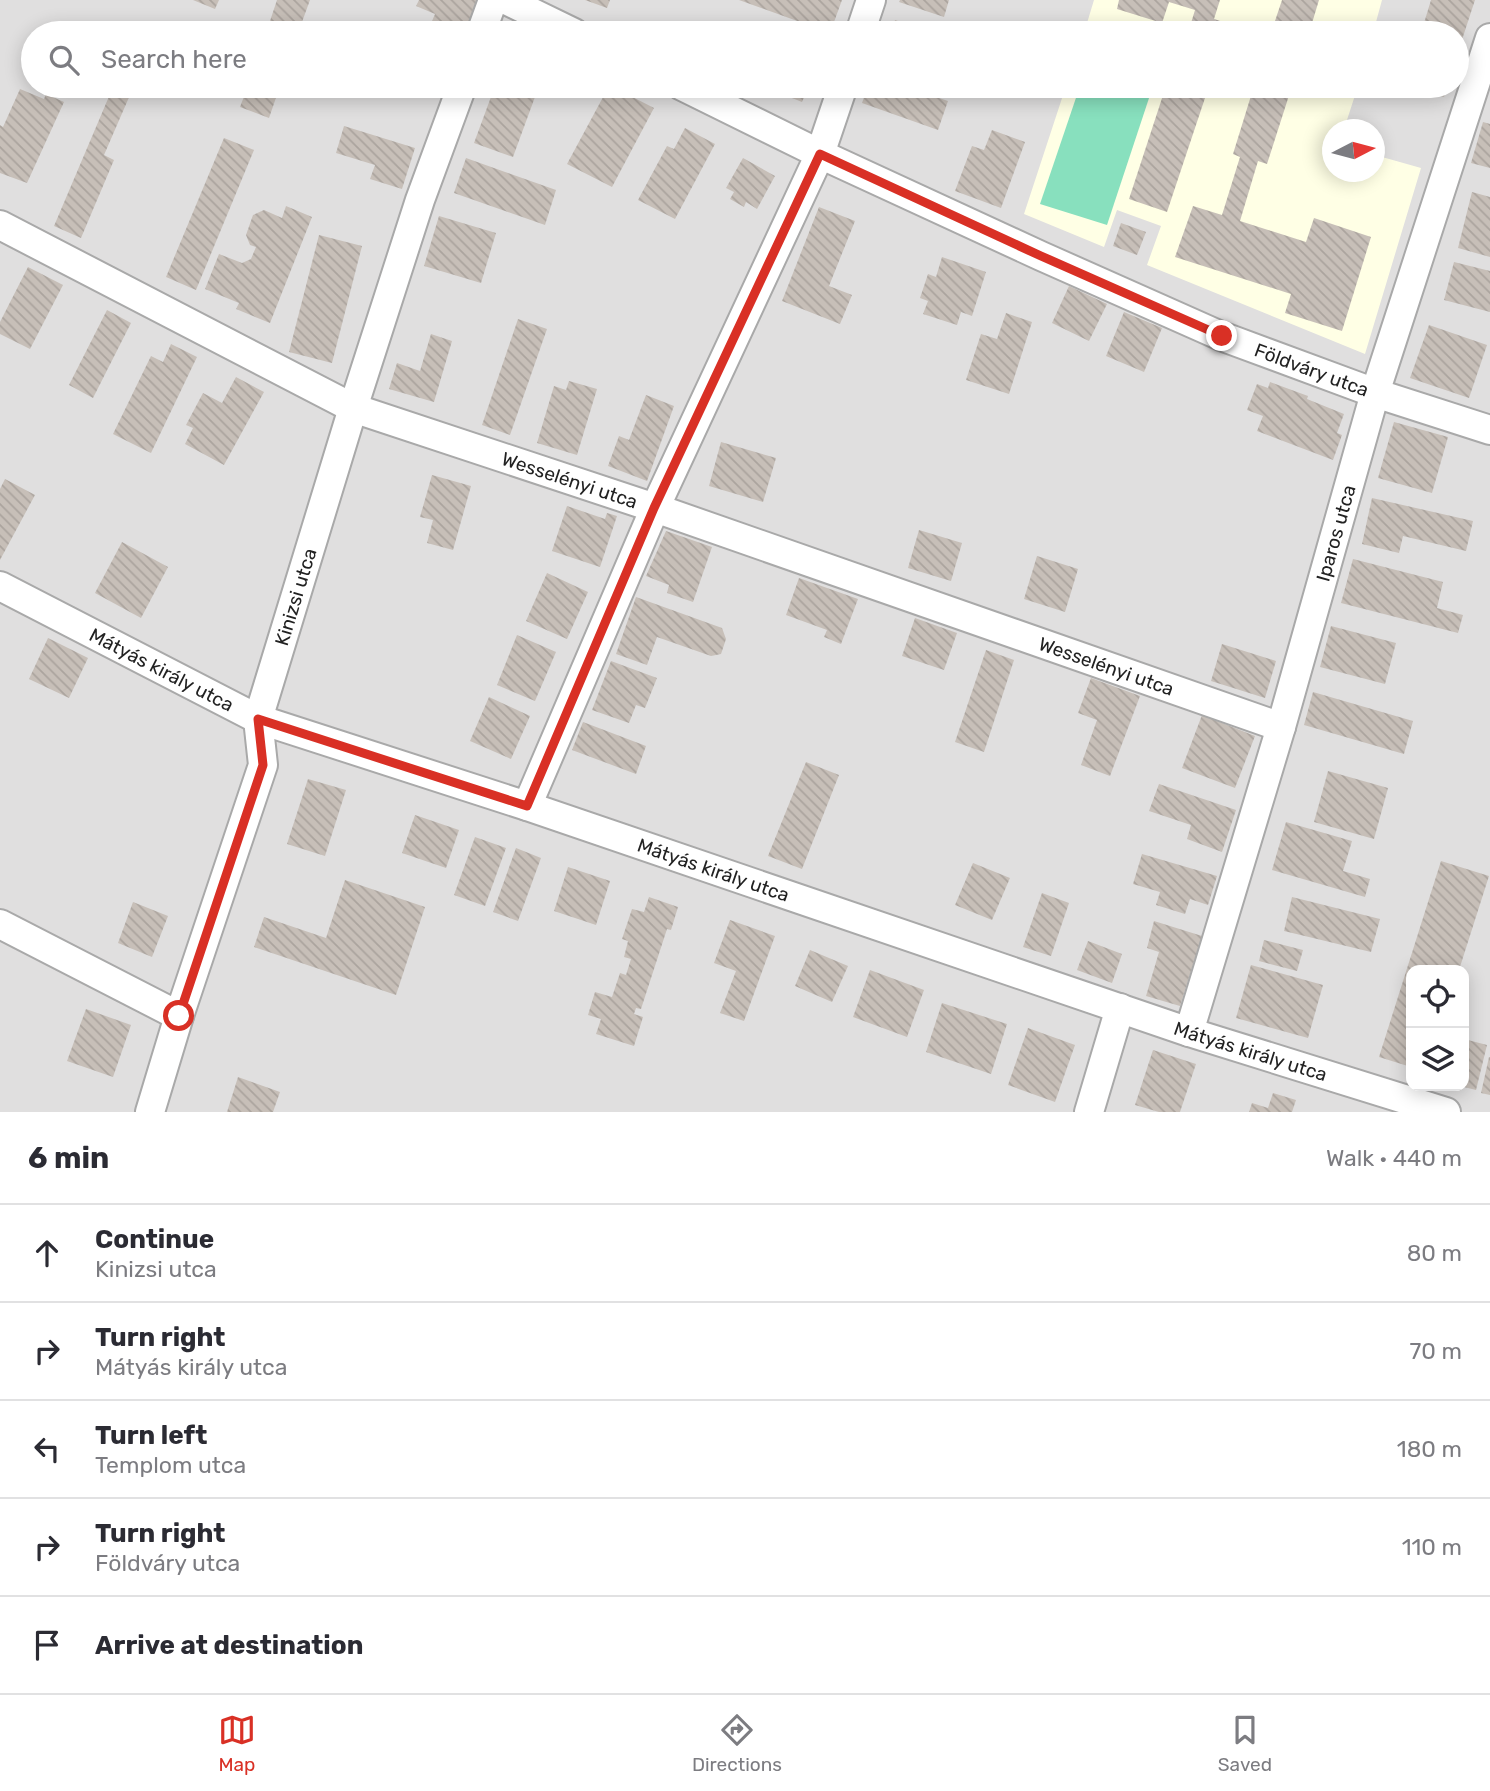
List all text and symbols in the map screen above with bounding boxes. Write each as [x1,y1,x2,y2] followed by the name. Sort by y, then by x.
[21,21,1469,98] search box
[45,41,83,79] icon: search
[101,44,247,75] text: Search here
[1322,119,1385,182] north arrow
[1206,320,1237,351] route end
[1251,338,1372,402] street label: Földváry utca
[499,447,641,513] street label: Wesselényi utca
[1312,482,1361,584] street label: Iparos utca
[270,545,322,648] street label: Kinizsi utca
[86,623,238,717] street label: Mátyás király utca
[1036,632,1177,701] street label: Wesselényi utca
[634,834,792,907] street label: Mátyás király utca
[1406,965,1469,1091] map controls
[1406,965,1469,1028] button: locate
[163,1000,194,1031] route start
[1171,1017,1330,1086] street label: Mátyás király utca
[1406,1028,1469,1091] button: layers
[28,1140,109,1176] text: 6 min
[1326,1144,1462,1172] text: Walk · 440 m
[95,1224,214,1255] text: Continue
[28,1234,66,1272] icon: ahead
[1407,1239,1462,1267] text: 80 m
[95,1255,217,1283] text: Kinizsi utca
[95,1322,225,1353] text: Turn right
[28,1332,66,1370] icon: right
[1410,1337,1462,1365] text: 70 m
[95,1353,287,1381] text: Mátyás király utca
[95,1420,207,1451] text: Turn left
[28,1430,66,1468] icon: left
[1397,1435,1462,1463] text: 180 m
[95,1451,246,1479] text: Templom utca
[95,1518,225,1549] text: Turn right
[28,1528,66,1566] icon: right
[1402,1533,1462,1561] text: 110 m
[95,1549,240,1577] text: Földváry utca
[28,1626,66,1664] icon: arrive
[95,1630,363,1661] text: Arrive at destination
[218,1711,256,1776] tab: Map
[692,1711,782,1776] tab: Directions
[1218,1711,1272,1776] tab: Saved

